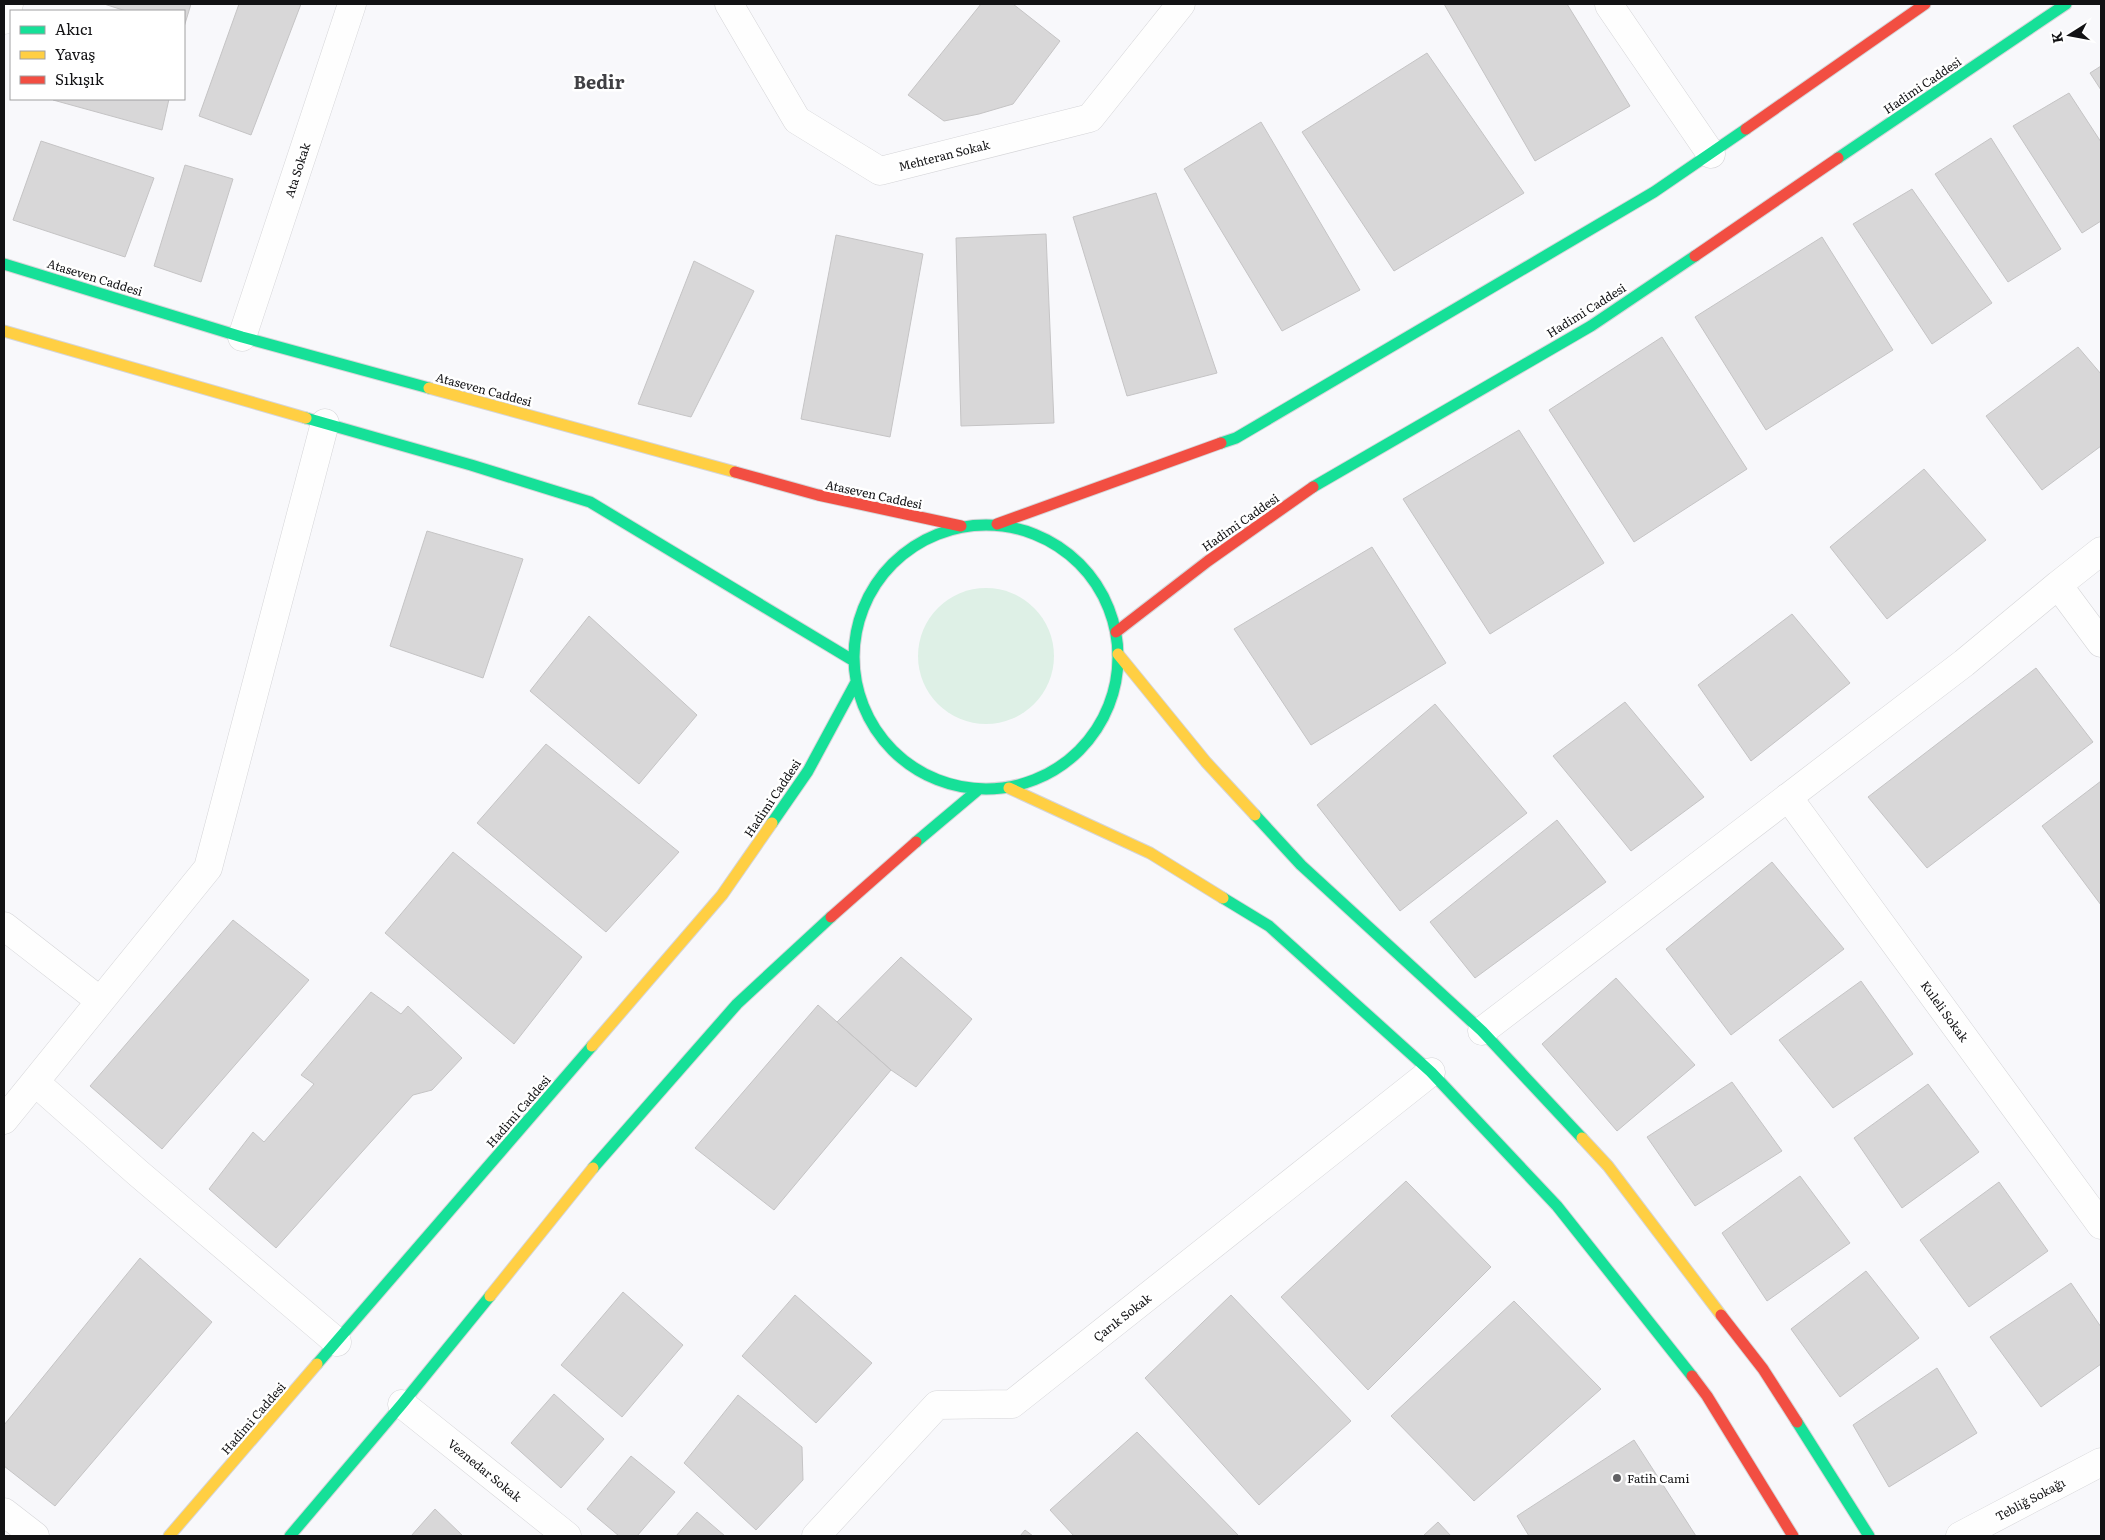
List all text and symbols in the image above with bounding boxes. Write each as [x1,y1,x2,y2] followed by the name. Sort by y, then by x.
[10,10,185,100] legend
[2045,10,2095,60] north arrow
[55,17,93,40] text: Akıcı
[2045,30,2067,45] text: K
[55,42,95,65] text: Yavaş
[1879,52,1965,118] street label: Hadimi Caddesi
[55,67,105,90] text: Sıkışık
[574,68,625,95] district label: Bedir
[896,135,992,175] street label: Mehteran Sokak
[280,139,315,200] street label: Ata Sokak
[45,254,145,300] street label: Ataseven Caddesi
[1543,278,1629,342] street label: Hadimi Caddesi
[434,368,534,410] street label: Ataseven Caddesi
[824,475,924,513] street label: Ataseven Caddesi
[1198,489,1282,555] street label: Hadimi Caddesi
[739,755,805,841] street label: Hadimi Caddesi
[1917,977,1974,1046] street label: Kuleli Sokak
[482,1071,554,1151] street label: Hadimi Caddesi
[1089,1288,1155,1345] street label: Çarık Sokak
[217,1378,289,1458] street label: Hadimi Caddesi
[444,1434,526,1506] street label: Veznedar Sokak
[1627,1469,1689,1487] place label: Fatih Cami
[1611,1472,1623,1484] marker: Fatih Cami
[1992,1473,2068,1525] street label: Tebliğ Sokağı

